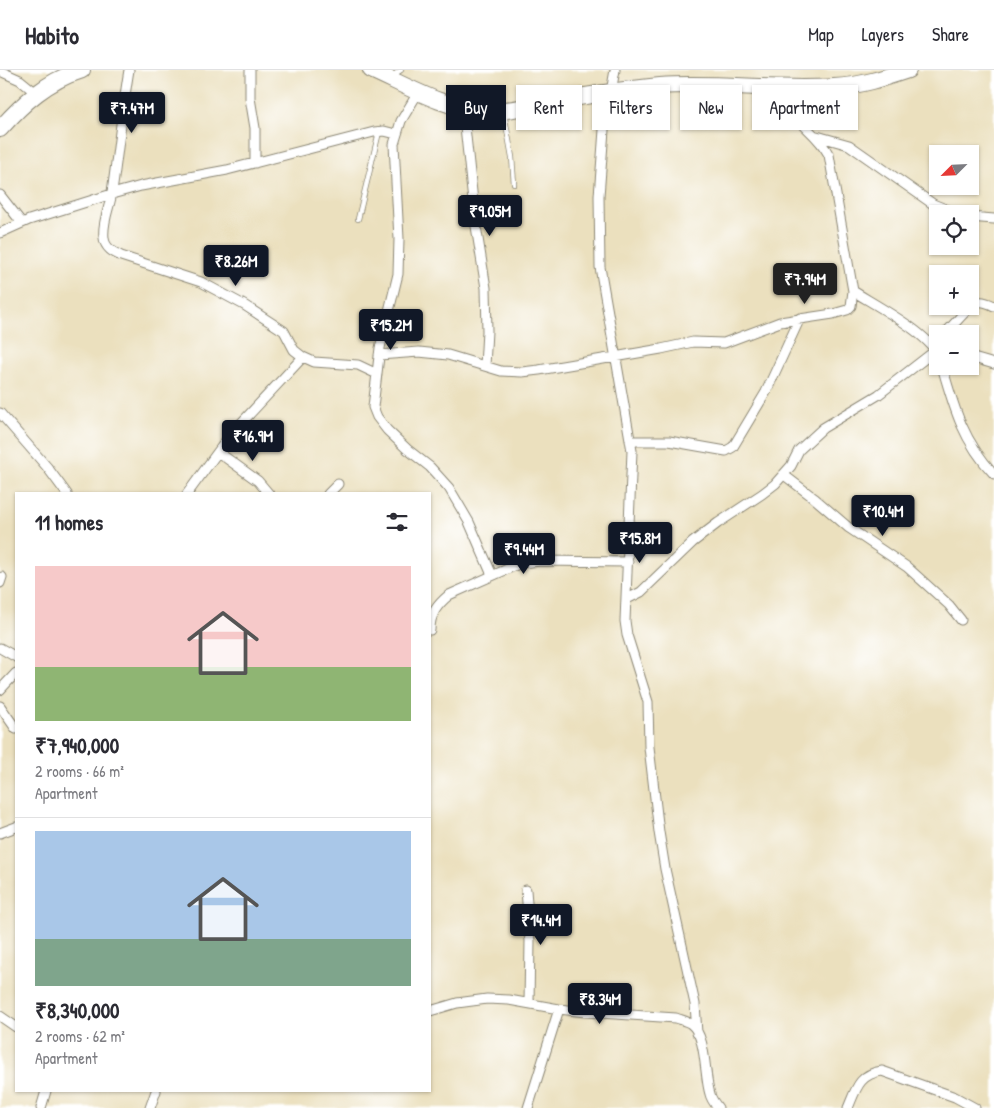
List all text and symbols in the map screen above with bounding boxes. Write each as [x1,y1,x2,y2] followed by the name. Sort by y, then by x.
[25,19,79,51] text: Habito
[808,22,834,47] text: Map
[862,22,904,47] text: Layers
[932,22,969,47] text: Share
[446,85,506,130] chip: Buy
[516,85,582,130] chip: Rent
[592,85,670,130] chip: Filters
[680,85,742,130] chip: New
[752,85,858,130] chip: Apartment
[91,92,173,134] pin: ₹7.47M
[110,97,154,119] text: ₹7.47M
[929,145,979,195] north arrow
[929,145,979,375] map controls
[449,194,531,237] pin: ₹9.05M
[469,200,511,222] text: ₹9.05M
[929,205,979,255] button: locate
[195,244,277,287] pin: ₹8.26M
[215,250,257,272] text: ₹8.26M
[764,262,846,305] pin: ₹7.94M
[929,265,979,315] button: +
[784,268,826,290] text: ₹7.94M
[350,308,432,351] pin: ₹15.2M
[370,314,412,336] text: ₹15.2M
[929,325,979,375] button: −
[212,420,294,462] pin: ₹16.9M
[233,425,273,447] text: ₹16.9M
[842,494,924,537] pin: ₹10.4M
[862,500,904,522] text: ₹10.4M
[35,508,103,537] text: 11 homes
[383,508,411,536] icon: filters
[599,522,681,564] pin: ₹15.8M
[619,527,661,549] text: ₹15.8M
[483,532,565,575] pin: ₹9.44M
[504,538,544,560] text: ₹9.44M
[178,598,268,688] icon: home
[35,731,119,760] text: ₹7,940,000
[35,760,124,782] text: 2 rooms · 66 m²
[35,782,98,804] text: Apartment
[178,864,268,954] icon: home
[500,904,582,946] pin: ₹14.4M
[521,909,561,931] text: ₹14.4M
[559,982,641,1025] pin: ₹8.34M
[579,988,621,1010] text: ₹8.34M
[35,996,120,1025] text: ₹8,340,000
[35,1025,125,1047] text: 2 rooms · 62 m²
[35,1047,98,1069] text: Apartment

